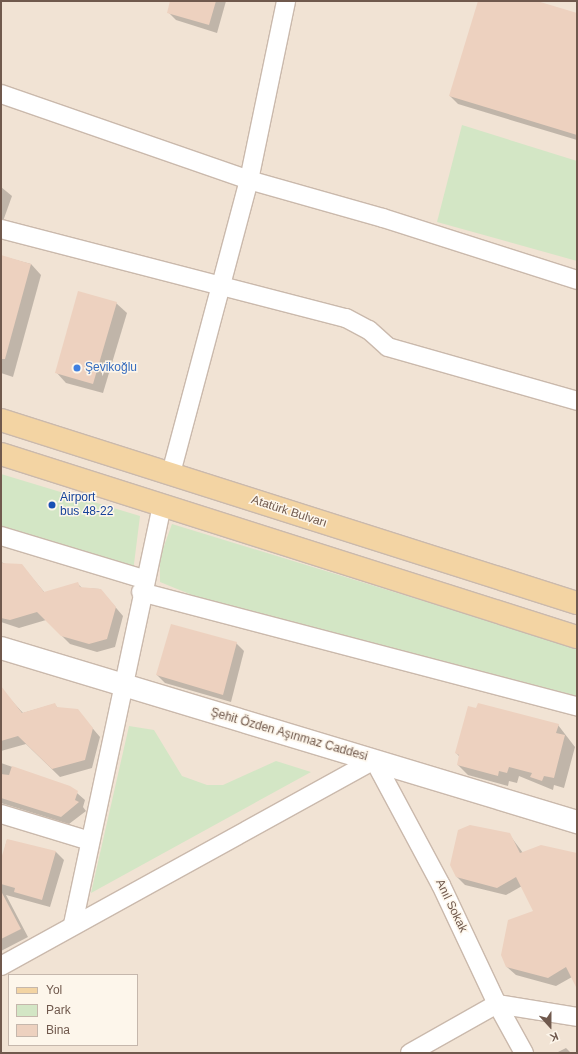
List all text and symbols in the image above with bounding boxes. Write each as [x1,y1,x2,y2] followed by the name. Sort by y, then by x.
[85,361,137,375] place label: Şevikoğlu
[72,363,82,373] marker: Şevikoğlu
[60,491,113,519] place label: Airport bus 48-22
[249,493,329,531] street label: Atatürk Bulvarı
[47,500,57,510] marker: Airport bus 48-22
[208,706,370,764] street label: Şehit Özden Aşınmaz Caddesi
[432,877,470,935] street label: Anıl Sokak
[8,974,138,1046] legend
[46,983,62,997] text: Yol
[46,1003,71,1017] text: Park
[530,1006,570,1046] north arrow
[46,1023,70,1037] text: Bina
[548,1030,560,1044] text: K

